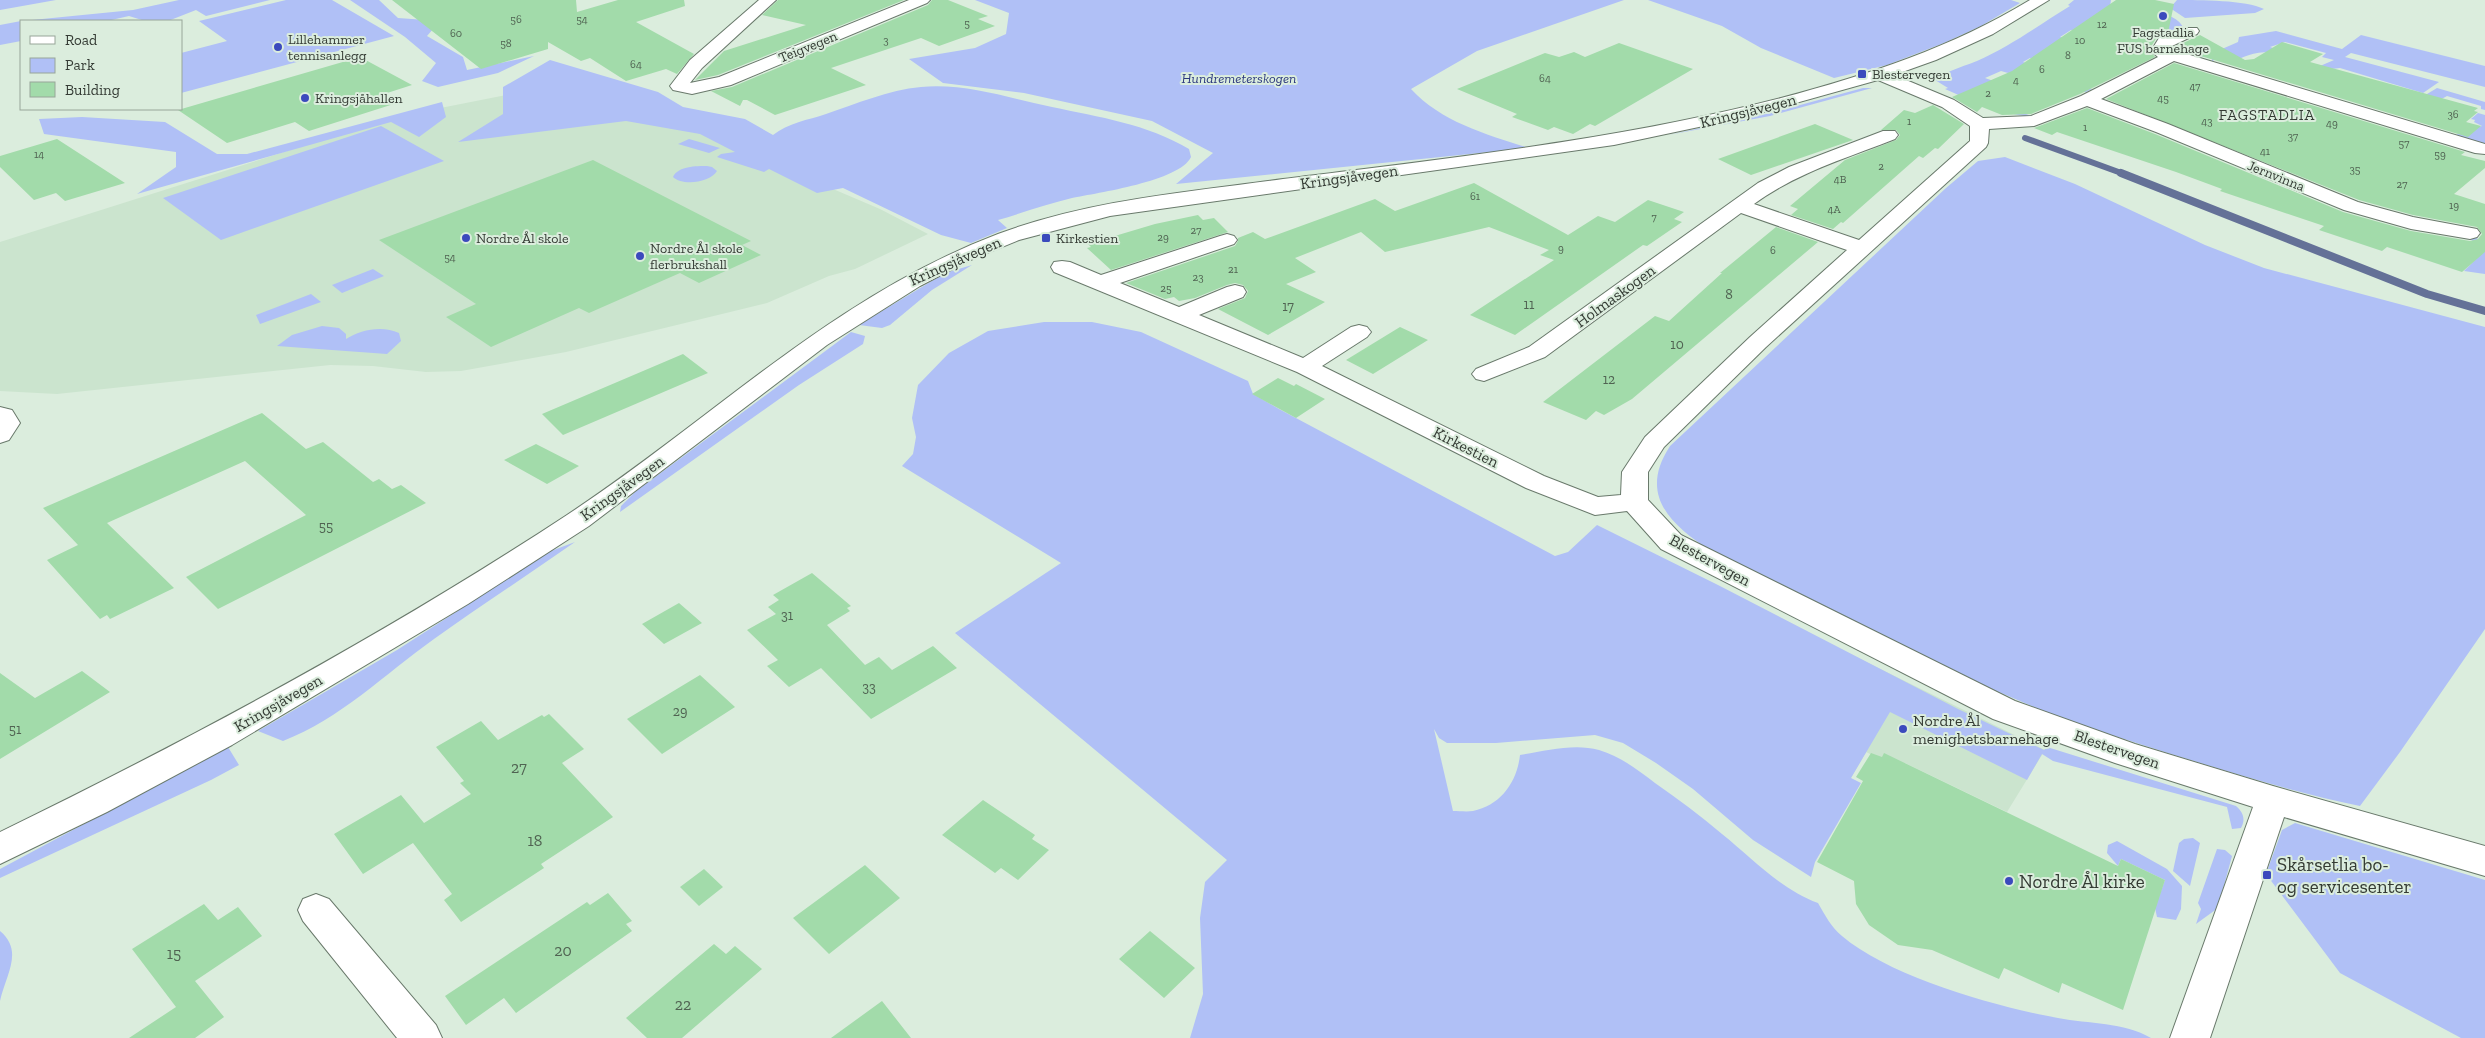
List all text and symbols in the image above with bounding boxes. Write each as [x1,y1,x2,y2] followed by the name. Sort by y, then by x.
[2157,10,2169,22] marker: Fagstadlia FUS barnehage
[510,13,522,26] house number: 56
[576,13,588,26] house number: 54
[964,17,970,30] house number: 5
[2097,18,2107,31] house number: 12
[20,20,182,110] legend
[2117,24,2209,57] place label: Fagstadlia FUS barnehage
[450,27,462,40] house number: 60
[776,28,840,66] street label: Teigvegen
[65,31,98,49] text: Road
[288,31,367,64] place label: Lillehammer tennisanlegg
[883,34,889,47] house number: 3
[2075,34,2085,47] house number: 10
[500,37,512,50] house number: 58
[272,41,284,53] marker: Lillehammer tennisanlegg
[2065,49,2071,62] house number: 8
[65,56,95,74] text: Park
[630,58,642,71] house number: 64
[2039,63,2045,76] house number: 6
[1872,66,1950,83] place label: Blestervegen
[1856,68,1868,80] marker: Blestervegen
[1182,70,1296,87] park label: Hundremeterskogen
[1539,72,1551,85] house number: 64
[2013,74,2019,87] house number: 4
[2190,80,2200,93] house number: 47
[65,81,120,99] text: Building
[1985,87,1991,100] house number: 2
[315,90,403,107] place label: Kringsjåhallen
[1698,90,1799,132] street label: Kringsjåvegen
[299,92,311,104] marker: Kringsjåhallen
[2157,92,2169,105] house number: 45
[2219,106,2315,124] district label: FAGSTADLIA
[2447,108,2459,121] house number: 36
[1907,115,1912,128] house number: 1
[2201,115,2213,128] house number: 43
[2326,117,2338,130] house number: 49
[2083,121,2088,134] house number: 1
[2288,130,2298,143] house number: 37
[2399,137,2409,150] house number: 57
[2260,145,2271,158] house number: 41
[34,148,44,161] house number: 14
[2434,148,2446,161] house number: 59
[2245,157,2307,195] street label: Jernvinna
[1878,160,1884,173] house number: 2
[1299,161,1400,193] street label: Kringsjåvegen
[2349,163,2361,176] house number: 35
[1834,173,1847,186] house number: 4B
[2397,178,2407,191] house number: 27
[1470,190,1481,203] house number: 61
[2449,199,2459,212] house number: 19
[1827,203,1841,216] house number: 4A
[1651,211,1657,224] house number: 7
[1191,224,1201,237] house number: 27
[476,230,569,247] place label: Nordre Ål skole
[1056,230,1118,247] place label: Kirkestien
[1157,231,1169,244] house number: 29
[460,232,472,244] marker: Nordre Ål skole
[906,232,1005,290] street label: Kringsjåvegen
[1040,232,1052,244] marker: Kirkestien
[650,240,743,273] place label: Nordre Ål skole flerbrukshall
[1558,242,1564,255] house number: 9
[1770,244,1776,257] house number: 6
[634,250,646,262] marker: Nordre Ål skole flerbrukshall
[444,251,456,264] house number: 54
[1571,260,1659,331] street label: Holmaskogen
[1228,263,1239,276] house number: 21
[1192,271,1204,284] house number: 23
[1160,282,1172,295] house number: 25
[1725,286,1733,303] house number: 8
[1524,296,1535,313] house number: 11
[1282,298,1294,315] house number: 17
[1670,336,1684,353] house number: 10
[1603,371,1615,388] house number: 12
[1430,422,1503,472] street label: Kirkestien
[576,451,668,525] street label: Kringsjåvegen
[319,518,333,535] house number: 55
[1666,530,1754,590] street label: Blestervegen
[781,607,794,624] house number: 31
[231,670,326,736] street label: Kringsjåvegen
[862,679,876,696] house number: 33
[673,703,687,720] house number: 29
[1913,711,2059,748] place label: Nordre Ål menighetsbarnehage
[9,721,22,738] house number: 51
[1897,723,1909,735] marker: Nordre Ål menighetsbarnehage
[2072,725,2163,773] street label: Blestervegen
[511,758,527,777] house number: 27
[528,831,542,850] house number: 18
[2277,853,2412,898] place label: Skårsetlia bo- og servicesenter
[2261,869,2273,881] marker: Skårsetlia bo- og servicesenter
[2019,870,2145,893] place label: Nordre Ål kirke
[2003,875,2015,887] marker: Nordre Ål kirke
[554,941,572,960] house number: 20
[167,944,181,963] house number: 15
[675,995,691,1014] house number: 22

